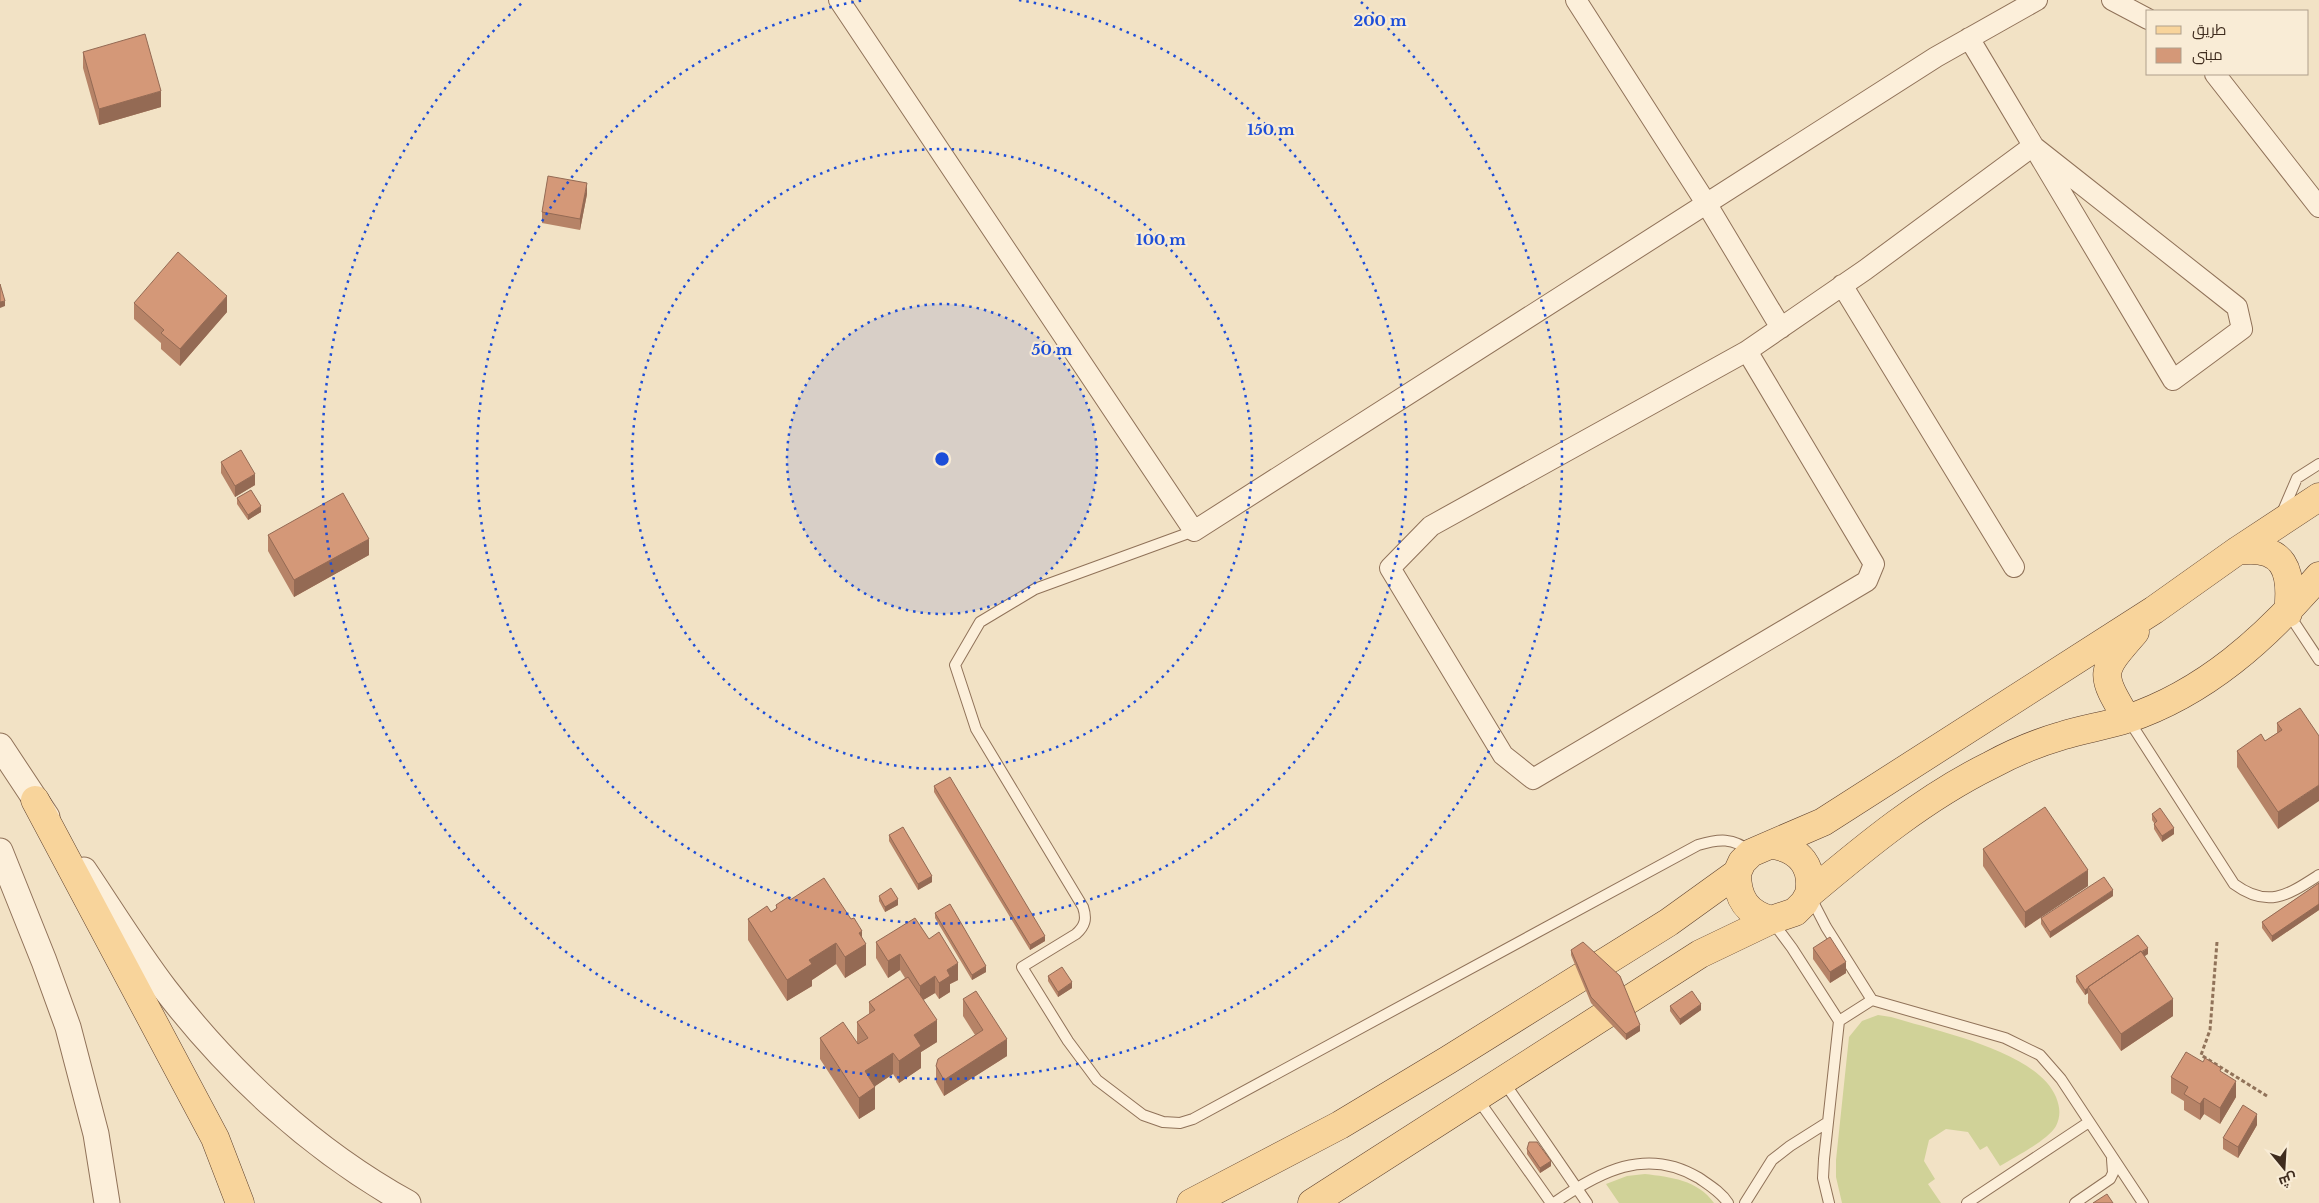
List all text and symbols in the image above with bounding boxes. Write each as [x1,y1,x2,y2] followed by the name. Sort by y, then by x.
[2146,10,2309,75] legend
[1354,11,1407,30] text: 200 m
[2192,20,2226,40] text: طريق
[2192,45,2223,65] text: مبنى
[1247,120,1295,139] text: 150 m
[1136,230,1186,249] text: 100 m
[1032,340,1073,359] text: 50 m
[933,450,951,468] centre of rings
[2259,1143,2309,1193] north arrow
[2277,1169,2299,1192] text: ش

